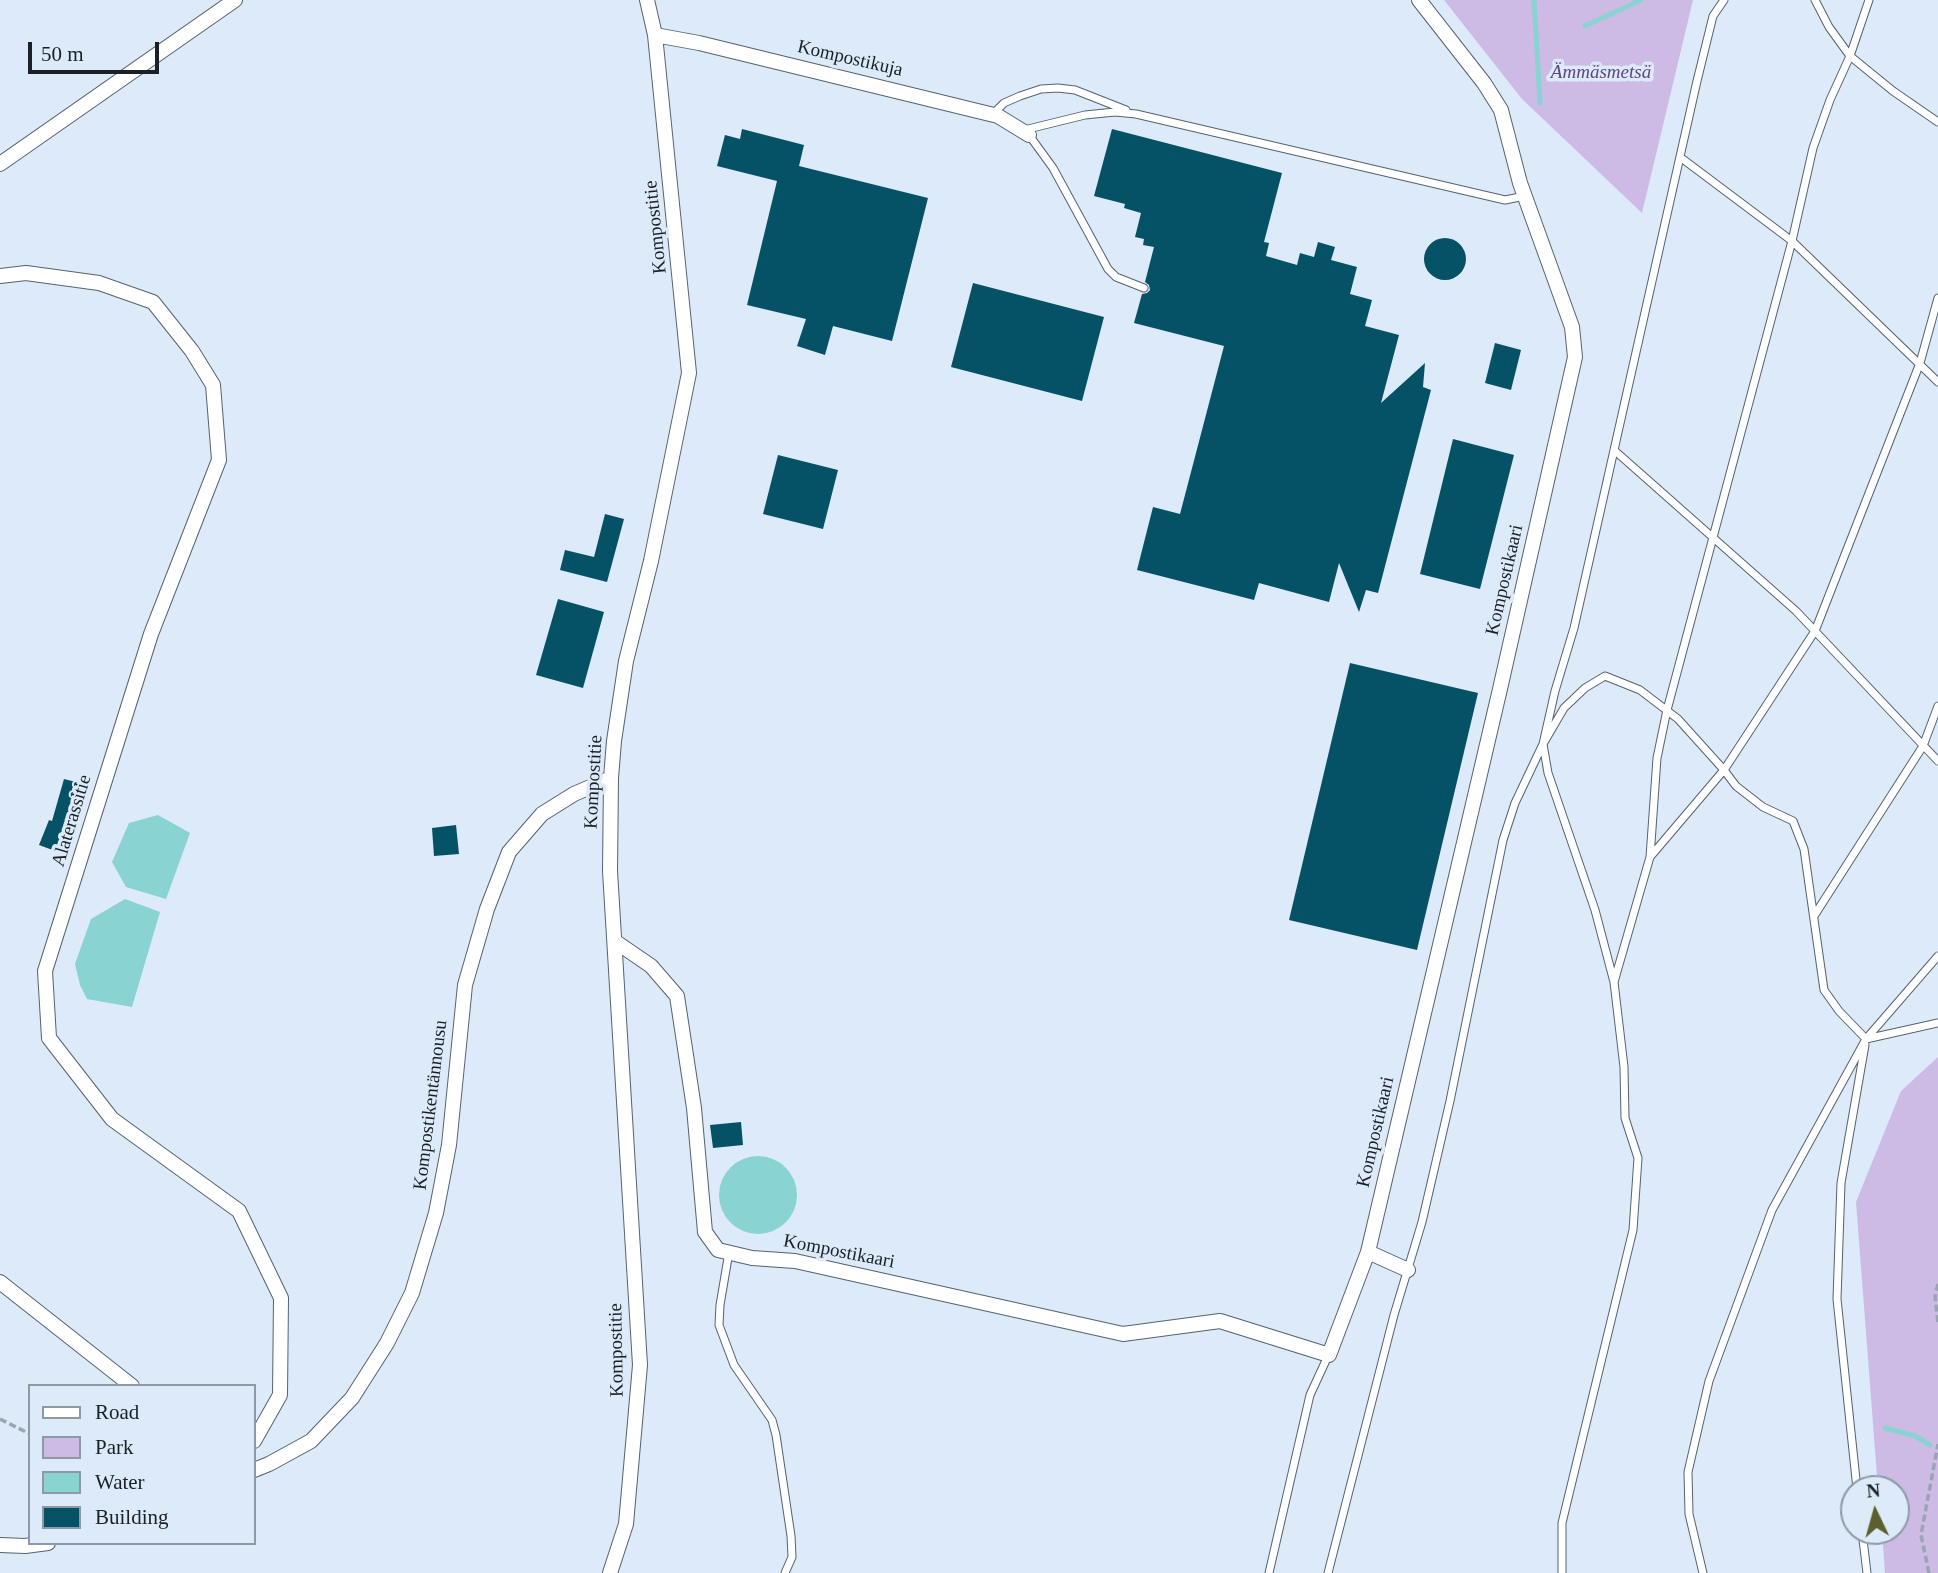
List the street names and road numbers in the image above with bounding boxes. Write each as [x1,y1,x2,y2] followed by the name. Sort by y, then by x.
[795,36,905,82] street label: Kompostikuja
[640,179,672,275] street label: Kompostitie
[1481,522,1529,638] street label: Kompostikaari
[580,734,608,830] street label: Kompostitie
[47,772,97,870] street label: Alaterassitie
[409,1019,453,1191] street label: Kompostikentännousu
[1352,1074,1400,1190] street label: Kompostikaari
[781,1230,897,1274] street label: Kompostikaari
[605,1303,629,1397] street label: Kompostitie

